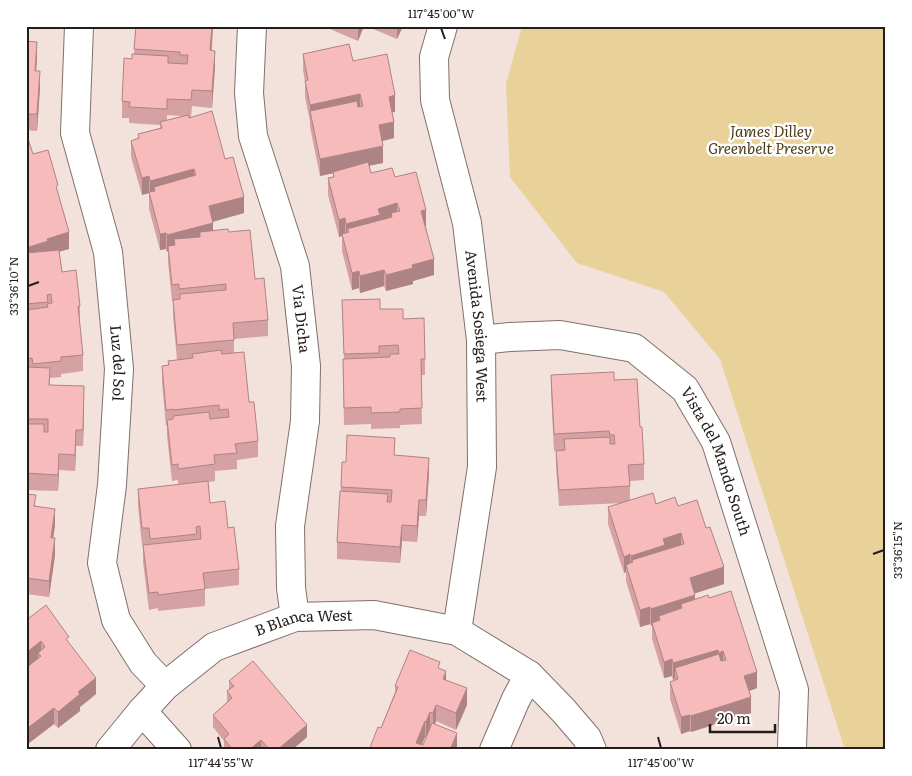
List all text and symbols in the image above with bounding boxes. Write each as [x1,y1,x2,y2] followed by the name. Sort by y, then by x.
[408,4,474,22] text: 117°45'00"W
[708,119,834,159] park label: James Dilley Greenbelt Preserve
[460,248,494,402] street label: Avenida Sosiega West
[4,257,22,315] text: 33°36'10"N
[287,283,318,355] street label: Via Dicha
[105,324,132,402] street label: Luz del Sol
[676,382,758,539] street label: Vista del Mando South
[888,521,906,579] text: 33°36'15"N
[251,603,353,641] street label: B Blanca West
[710,701,774,733] scale bar
[717,706,751,729] text: 20 m
[188,753,254,771] text: 117°44'55"W
[628,753,694,771] text: 117°45'00"W

